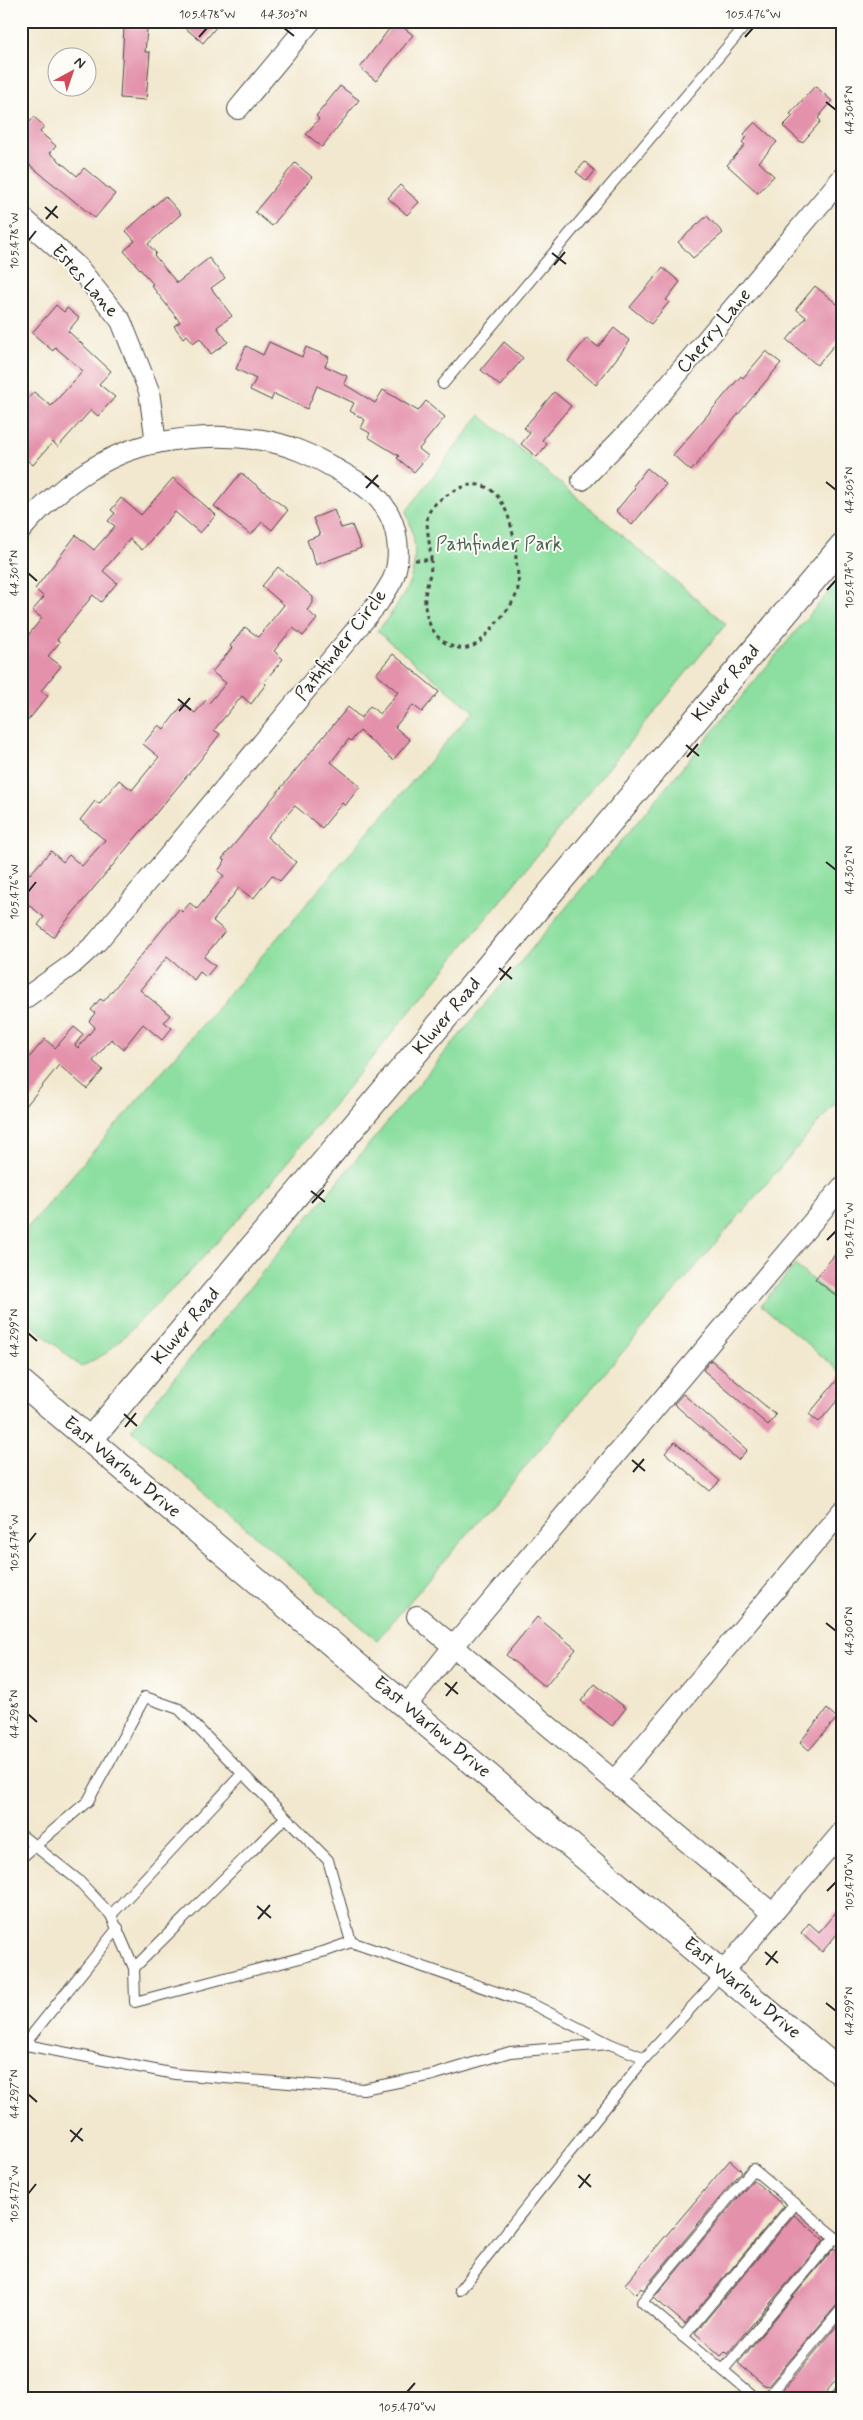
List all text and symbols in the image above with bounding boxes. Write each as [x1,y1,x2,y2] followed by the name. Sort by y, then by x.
[179,7,235,23] text: 105.478°W
[261,7,307,23] text: 44.303°N
[725,7,781,23] text: 105.476°W
[48,48,98,98] north arrow
[70,53,89,73] text: N
[842,86,858,134] text: 44.304°N
[7,213,23,269] text: 105.478°W
[46,239,124,323] street label: Estes Lane
[671,283,757,379] street label: Cherry Lane
[842,467,858,513] text: 44.303°N
[436,532,562,557] park label: Pathfinder Park
[7,550,23,596] text: 44.301°N
[842,552,858,608] text: 105.474°W
[289,584,393,706] street label: Pathfinder Circle
[686,639,766,727] street label: Kluver Road
[842,846,858,894] text: 44.302°N
[7,864,23,920] text: 105.476°W
[407,972,487,1060] street label: Kluver Road
[842,1202,858,1259] text: 105.472°W
[146,1282,226,1370] street label: Kluver Road
[7,1309,23,1357] text: 44.299°N
[58,1410,186,1524] street label: East Warlow Drive
[7,1515,23,1571] text: 105.474°W
[842,1607,858,1655] text: 44.300°N
[368,1670,496,1784] street label: East Warlow Drive
[7,1690,23,1738] text: 44.298°N
[842,1853,858,1910] text: 105.470°W
[678,1931,806,2045] street label: East Warlow Drive
[842,1987,858,2035] text: 44.299°N
[7,2070,23,2118] text: 44.297°N
[7,2165,23,2222] text: 105.472°W
[379,2400,436,2416] text: 105.470°W

